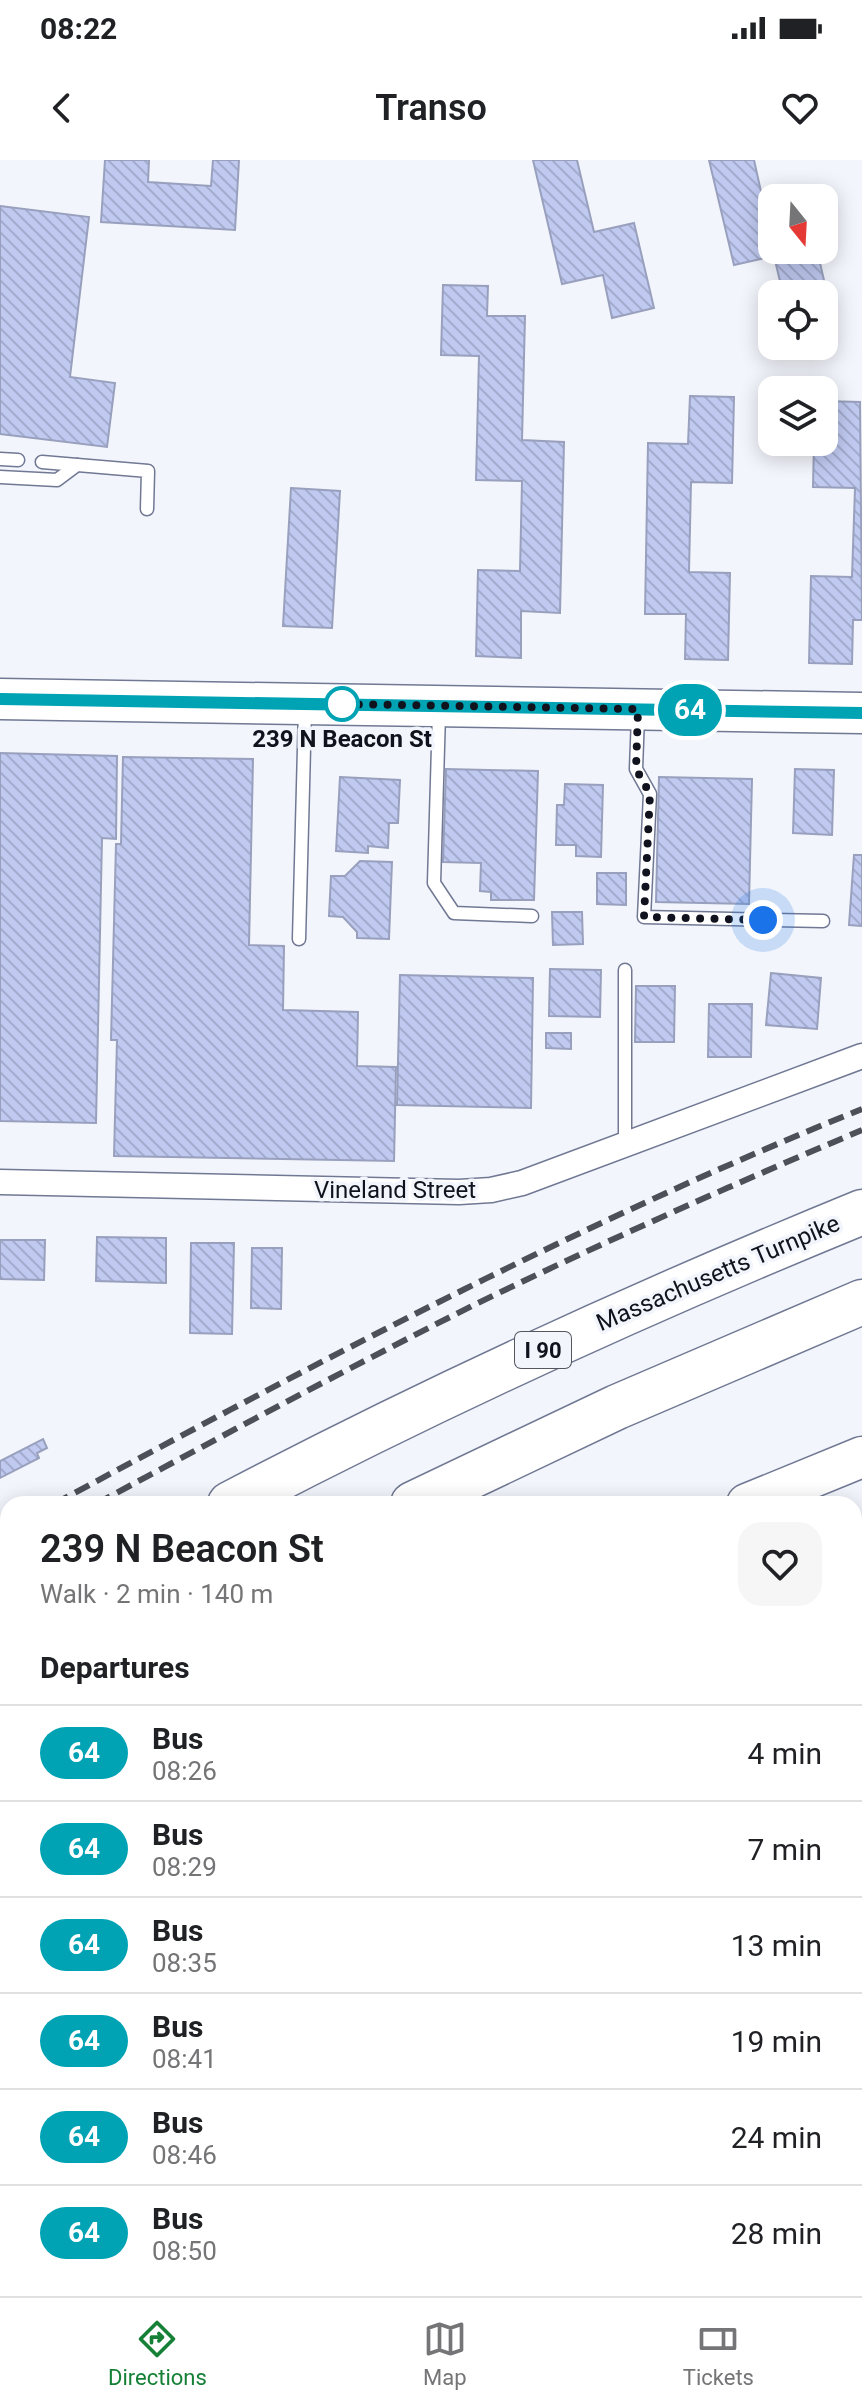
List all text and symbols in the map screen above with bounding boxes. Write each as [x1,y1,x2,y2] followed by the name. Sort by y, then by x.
[40,11,117,46] text: 08:22
[40,86,84,130] icon: back
[778,86,822,130] icon: heart
[375,87,487,129] text: Transo
[758,184,838,264] north arrow
[758,184,838,456] map controls
[758,280,838,360] button: locate
[758,376,838,456] button: layers
[654,684,726,736] line badge: 64
[325,687,359,721] marker: 239 N Beacon St
[674,693,706,726] text: 64
[252,725,432,753] place label: 239 N Beacon St
[743,900,783,940] your location
[314,1176,476,1204] street label: Vineland Street
[592,1209,844,1337] street label: Massachusetts Turnpike
[515,1332,571,1368] road number: I 90
[738,1522,822,1606] button: heart
[40,1527,324,1571] text: 239 N Beacon St
[40,1579,273,1609] text: Walk · 2 min · 140 m
[40,1650,190,1685] text: Departures
[152,1721,203,1756] text: Bus
[68,1736,100,1769] text: 64
[748,1736,822,1771] text: 4 min
[152,1756,217,1786] text: 08:26
[152,1817,203,1852] text: Bus
[68,1832,100,1865] text: 64
[748,1832,822,1867] text: 7 min
[152,1852,217,1882] text: 08:29
[152,1913,203,1948] text: Bus
[68,1928,100,1961] text: 64
[731,1928,822,1963] text: 13 min
[152,1948,217,1978] text: 08:35
[152,2009,203,2044] text: Bus
[68,2024,100,2057] text: 64
[731,2024,822,2059] text: 19 min
[152,2044,217,2074] text: 08:41
[152,2105,203,2140] text: Bus
[68,2120,100,2153] text: 64
[731,2120,822,2155] text: 24 min
[152,2140,217,2170] text: 08:46
[152,2201,203,2236] text: Bus
[68,2216,100,2249] text: 64
[731,2216,822,2251] text: 28 min
[152,2236,217,2266] text: 08:50
[108,2317,207,2390] tab: Directions
[423,2317,467,2390] tab: Map
[683,2317,754,2390] tab: Tickets

